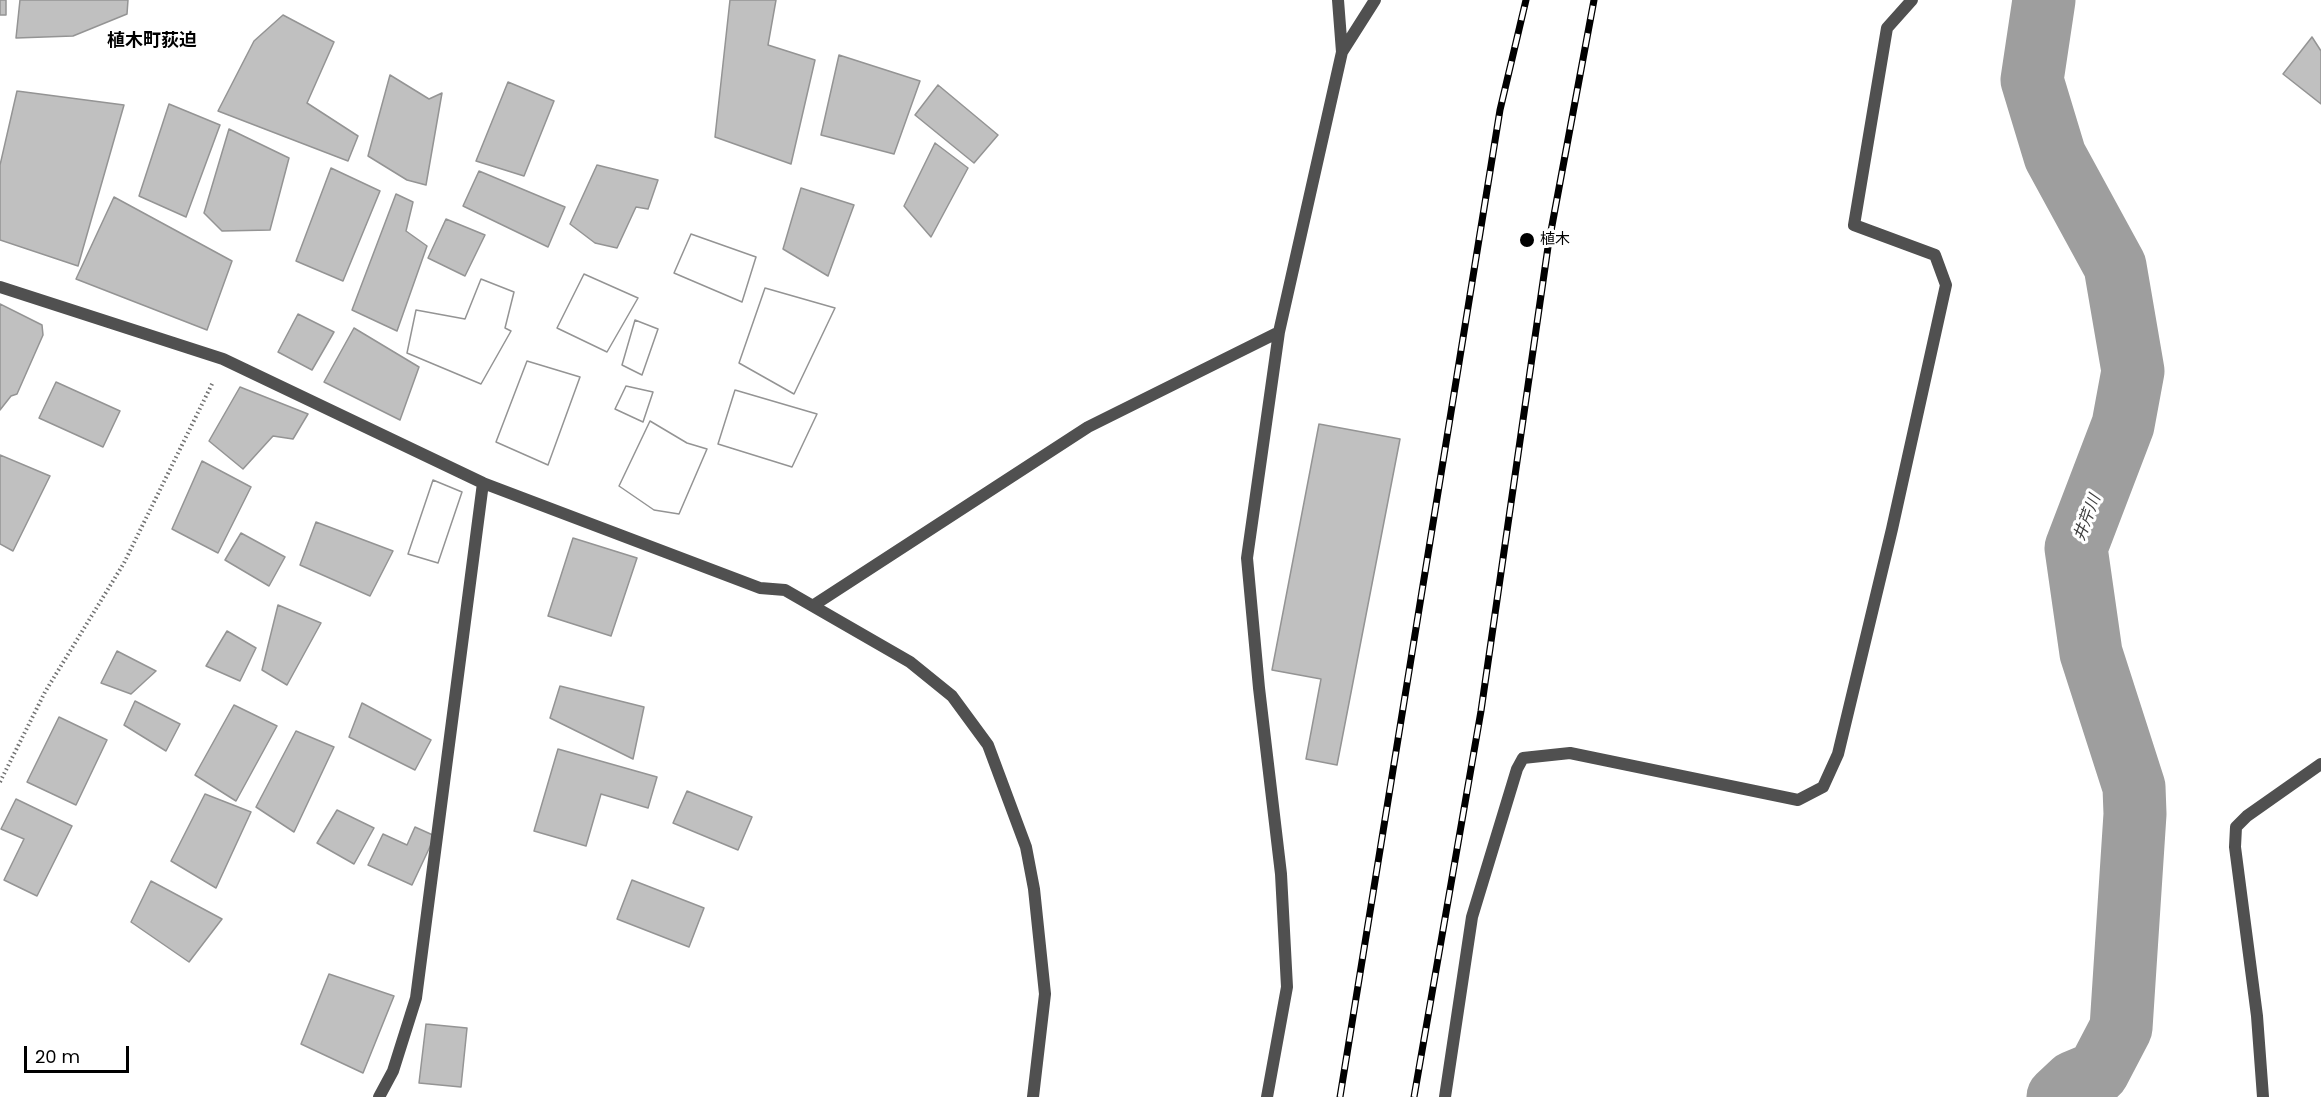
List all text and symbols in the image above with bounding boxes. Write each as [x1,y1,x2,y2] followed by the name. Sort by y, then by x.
[107,30,197,52] district label: 植木町荻迫
[1518,231,1536,249] marker: 植木
[1540,231,1570,249] place label: 植木
[2070,492,2106,544] water label: 井芹川
[27,1034,132,1072] scale bar
[35,1044,80,1069] text: 20 m

